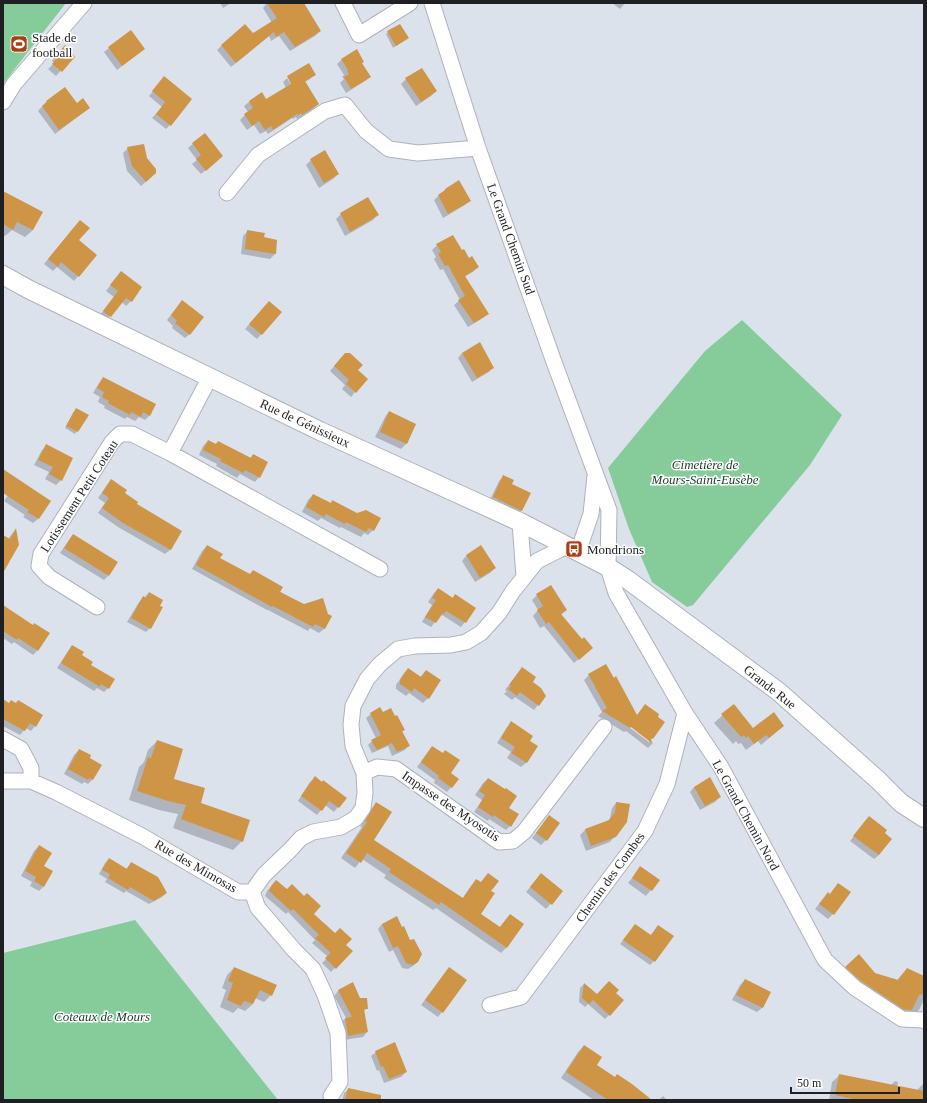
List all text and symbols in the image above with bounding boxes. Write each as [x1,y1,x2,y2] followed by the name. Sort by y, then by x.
[32,30,77,60] place label: Stade de football
[9,34,29,54] sports icon: Stade de football
[484,181,538,297] street label: Le Grand Chemin Sud
[258,396,353,451] street label: Rue de Génissieux
[37,437,121,555] street label: Lotissement Petit Coteau
[651,457,759,487] park label: Cimetière de Mours-Saint-Eusèbe
[564,539,584,559] bus stop icon: Mondrions
[587,542,644,557] place label: Mondrions
[741,662,799,712] street label: Grande Rue
[709,757,783,873] street label: Le Grand Chemin Nord
[399,768,503,844] street label: Impasse des Myosotis
[572,829,648,925] street label: Chemin des Combes
[152,836,240,896] street label: Rue des Mimosas
[54,1009,150,1024] park label: Coteaux de Mours
[791,1069,899,1095] scale bar
[797,1076,822,1090] text: 50 m

